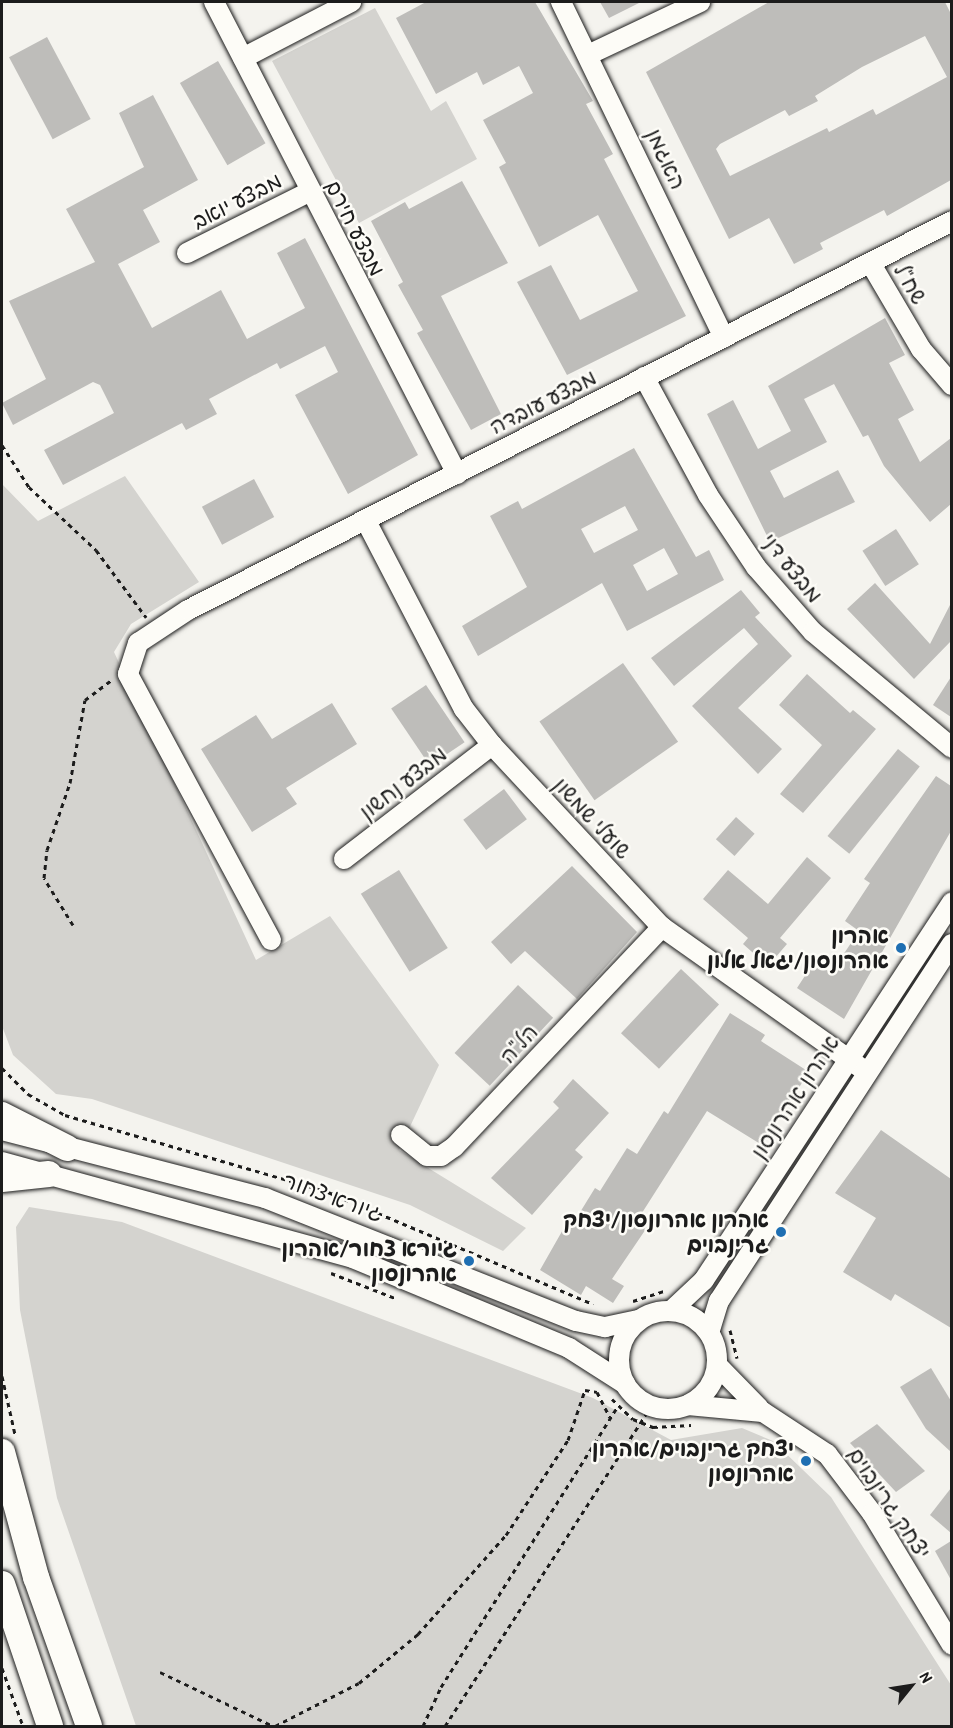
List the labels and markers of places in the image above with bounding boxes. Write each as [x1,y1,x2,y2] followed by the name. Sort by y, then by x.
[707,922,889,974] place label: אהרון אהרונסון/יגאל אלון
[894,941,908,955] marker: אהרון אהרונסון/יגאל אלון
[563,1206,769,1258] place label: אהרון אהרונסון/יצחק גרינבוים
[774,1225,788,1239] marker: אהרון אהרונסון/יצחק גרינבוים
[282,1235,457,1286] place label: גיורא צחור/אהרון אהרונסון
[462,1254,476,1268] marker: גיורא צחור/אהרון אהרונסון
[592,1435,794,1486] place label: יצחק גרינבוים/אהרון אהרונסון
[799,1454,813,1468] marker: יצחק גרינבוים/אהרון אהרונסון

